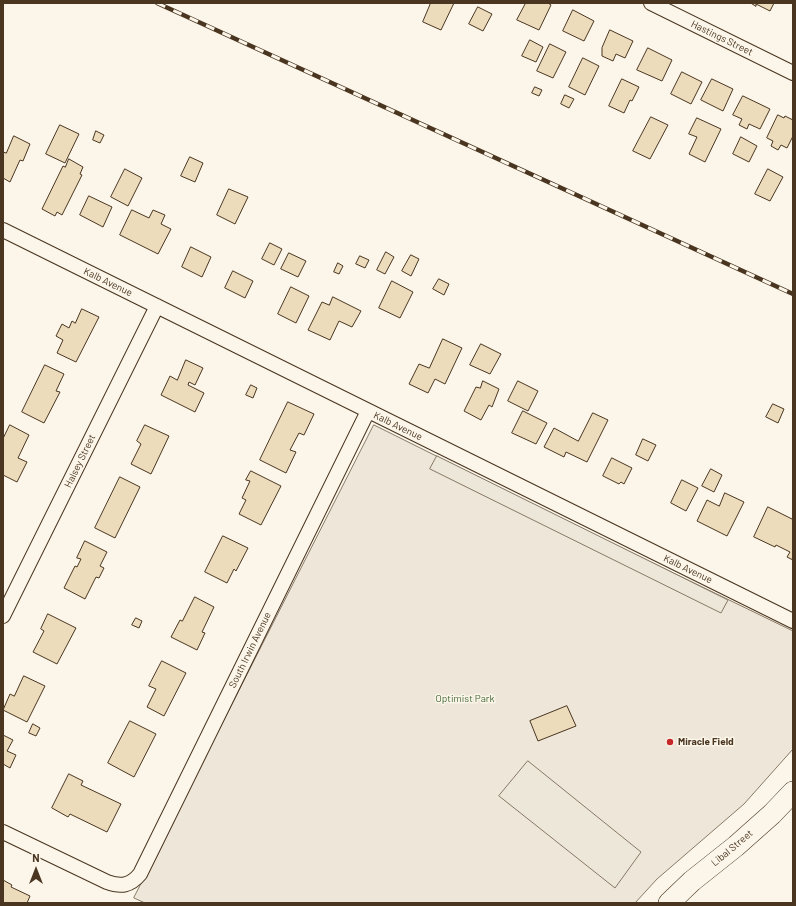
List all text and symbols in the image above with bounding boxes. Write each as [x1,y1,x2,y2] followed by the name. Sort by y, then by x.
[689,18,755,58] street label: Hastings Street
[82,265,134,299] street label: Kalb Avenue
[372,409,424,443] street label: Kalb Avenue
[62,432,98,490] street label: Halsey Street
[662,552,714,586] street label: Kalb Avenue
[226,610,274,690] street label: South Irwin Avenue
[436,693,494,705] park label: Optimist Park
[678,736,734,748] place label: Miracle Field
[665,737,675,747] marker: Miracle Field
[709,827,755,869] street label: Libal Street
[16,850,56,890] north arrow
[32,851,40,864] text: N

